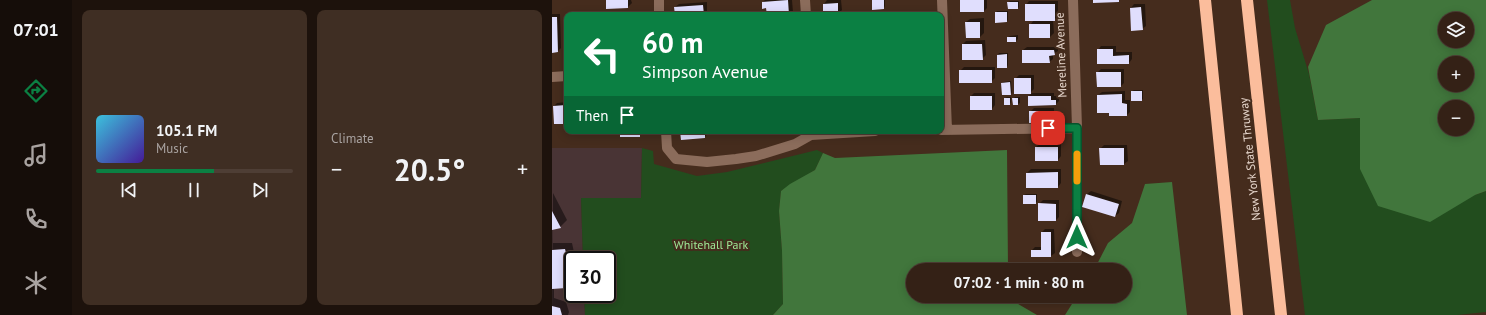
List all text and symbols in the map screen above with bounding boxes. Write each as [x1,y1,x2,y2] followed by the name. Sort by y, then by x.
[1052,12,1069,98] street label: Mereline Avenue
[1438,12,1474,136] map controls
[1438,12,1474,48] button: layers
[13,18,59,41] text: 07:01
[642,24,703,61] text: 60 m
[576,28,628,80] icon: left
[1438,56,1474,92] button: +
[642,60,768,83] text: Simpson Avenue
[22,77,50,105] icon: directions
[1236,96,1263,221] street label: New York State Thruway
[1438,100,1474,136] button: −
[616,104,638,126] icon: arrive
[576,106,608,125] text: Then
[1031,111,1065,145] pin
[1037,117,1059,139] icon: arrive
[156,121,217,140] text: 105.1 FM
[331,130,374,147] text: Climate
[156,140,188,157] text: Music
[22,141,50,169] icon: music
[394,150,465,189] text: 20.5°
[331,155,342,183] text: −
[517,155,528,183] text: +
[118,179,140,201] icon: previous
[183,179,205,201] icon: pause
[249,179,271,201] icon: next
[22,205,50,233] icon: phone
[1056,216,1098,258] position arrow
[674,237,749,252] park label: Whitehall Park
[564,251,616,303] speed limit sign: 30
[22,269,50,297] icon: climate
[954,273,1084,292] text: 07:02 · 1 min · 80 m

